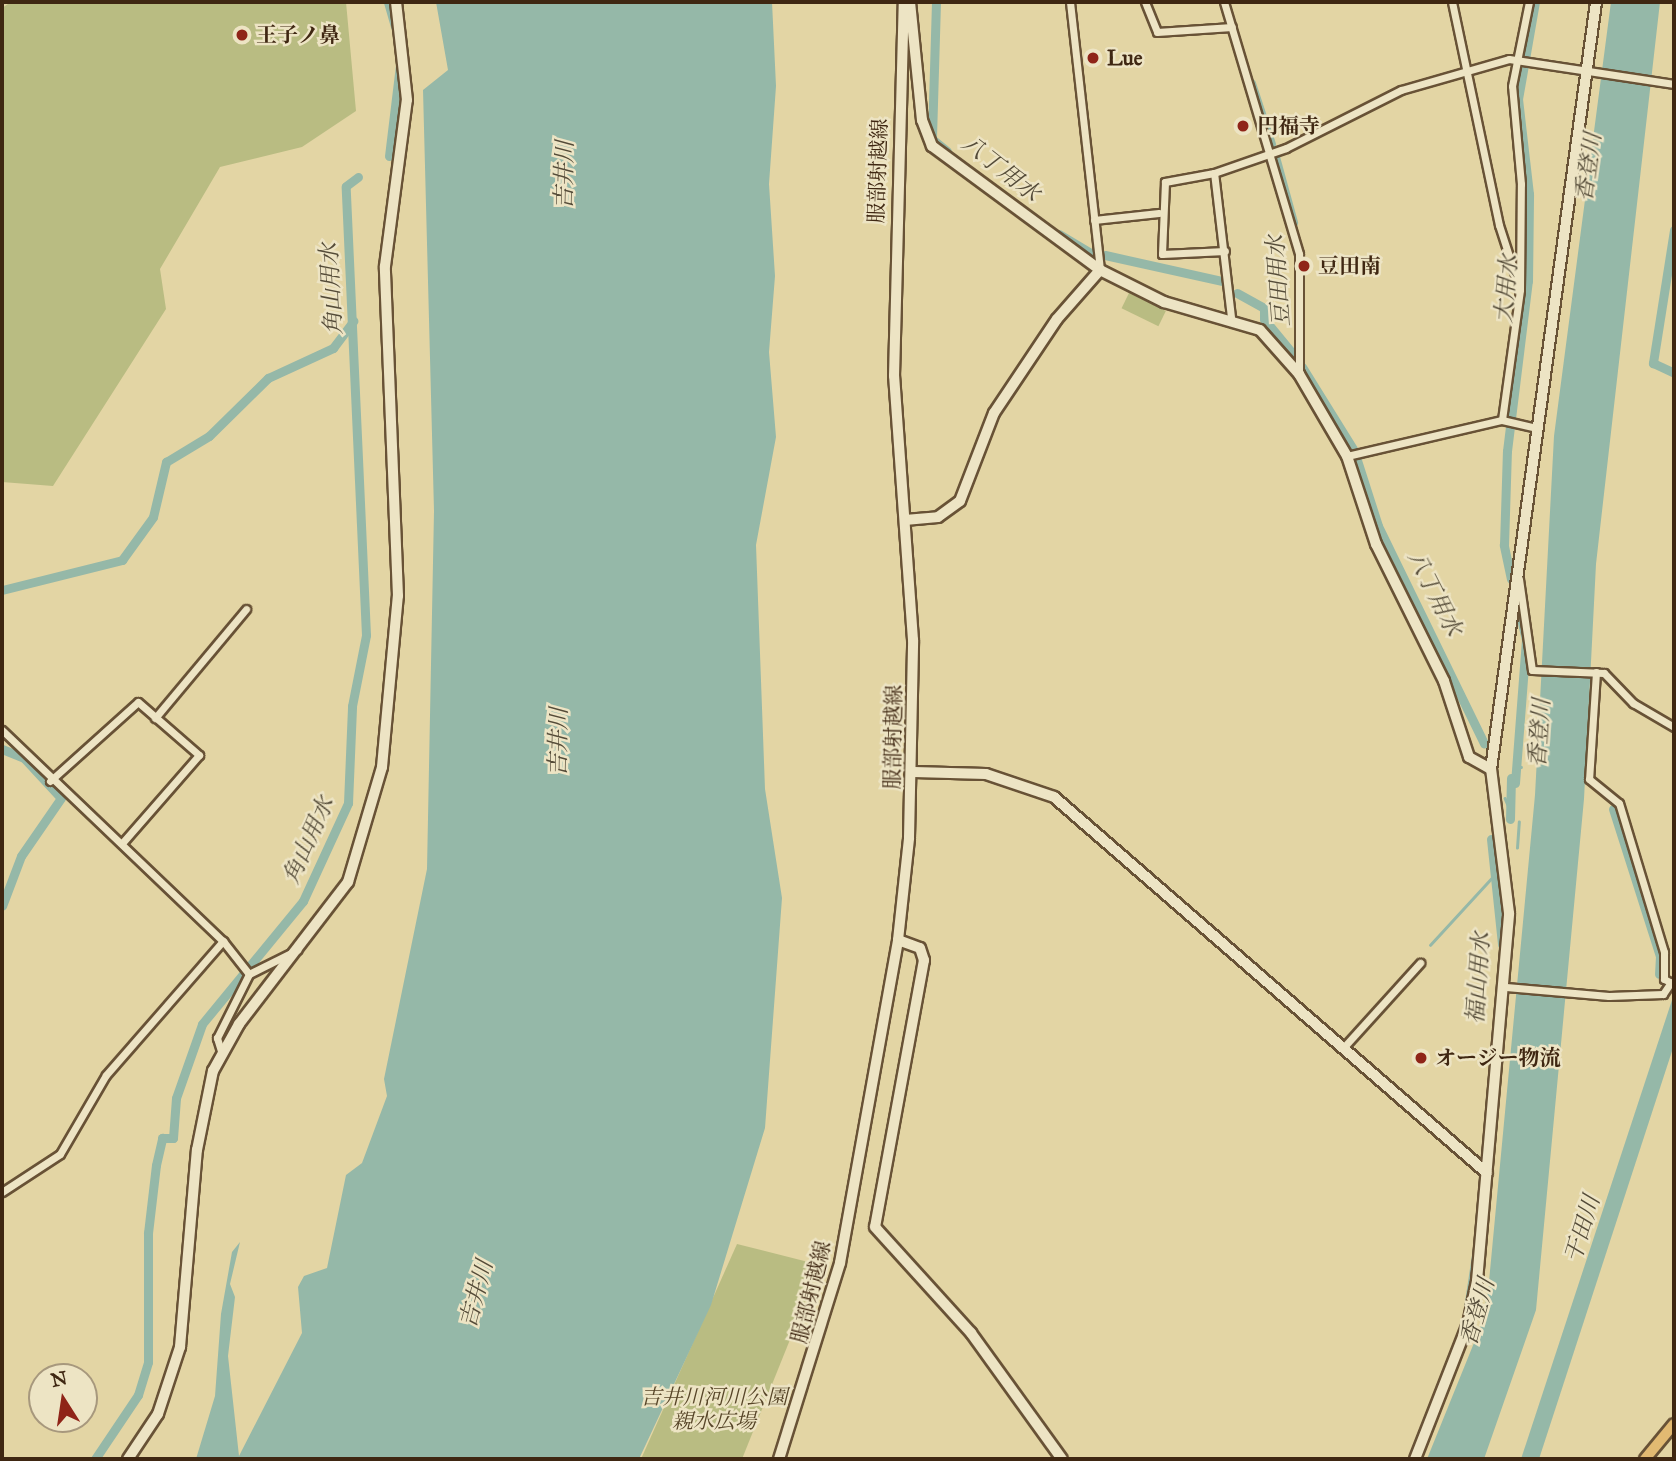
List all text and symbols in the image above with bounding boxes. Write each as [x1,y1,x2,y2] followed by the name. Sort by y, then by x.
[256,22,340,48] place label: 王子ノ鼻
[234,27,250,43] marker: 王子ノ鼻
[1107,45,1142,71] place label: Lue
[1085,50,1101,66] marker: Lue
[1257,113,1320,139] place label: 円福寺
[864,118,892,224] street label: 服部射越線
[1235,118,1251,134] marker: 円福寺
[956,129,1046,207] water label: 八丁用水
[1570,131,1606,203] water label: 香登川
[550,140,578,210] water label: 吉井川
[1261,234,1295,328] water label: 豆田用水
[315,242,347,336] water label: 角山用水
[1318,253,1381,279] place label: 豆田南
[1489,253,1523,325] water label: 大用水
[1296,258,1312,274] marker: 豆田南
[1402,546,1468,640] water label: 八丁用水
[879,684,907,790] street label: 服部射越線
[1523,698,1555,768] water label: 香登川
[544,707,572,777] water label: 吉井川
[277,792,339,888] water label: 角山用水
[1461,931,1495,1025] water label: 福山用水
[1435,1045,1561,1071] place label: オージー物流
[1413,1050,1429,1066] marker: オージー物流
[1559,1192,1605,1266] water label: 干田川
[786,1238,836,1346] street label: 服部射越線
[454,1257,498,1331] water label: 吉井川
[1454,1275,1500,1349] water label: 香登川
[28,1363,98,1433] north arrow
[49,1366,69,1392] text: N
[641,1384,787,1434] park label: 吉井川河川公園 親水広場

